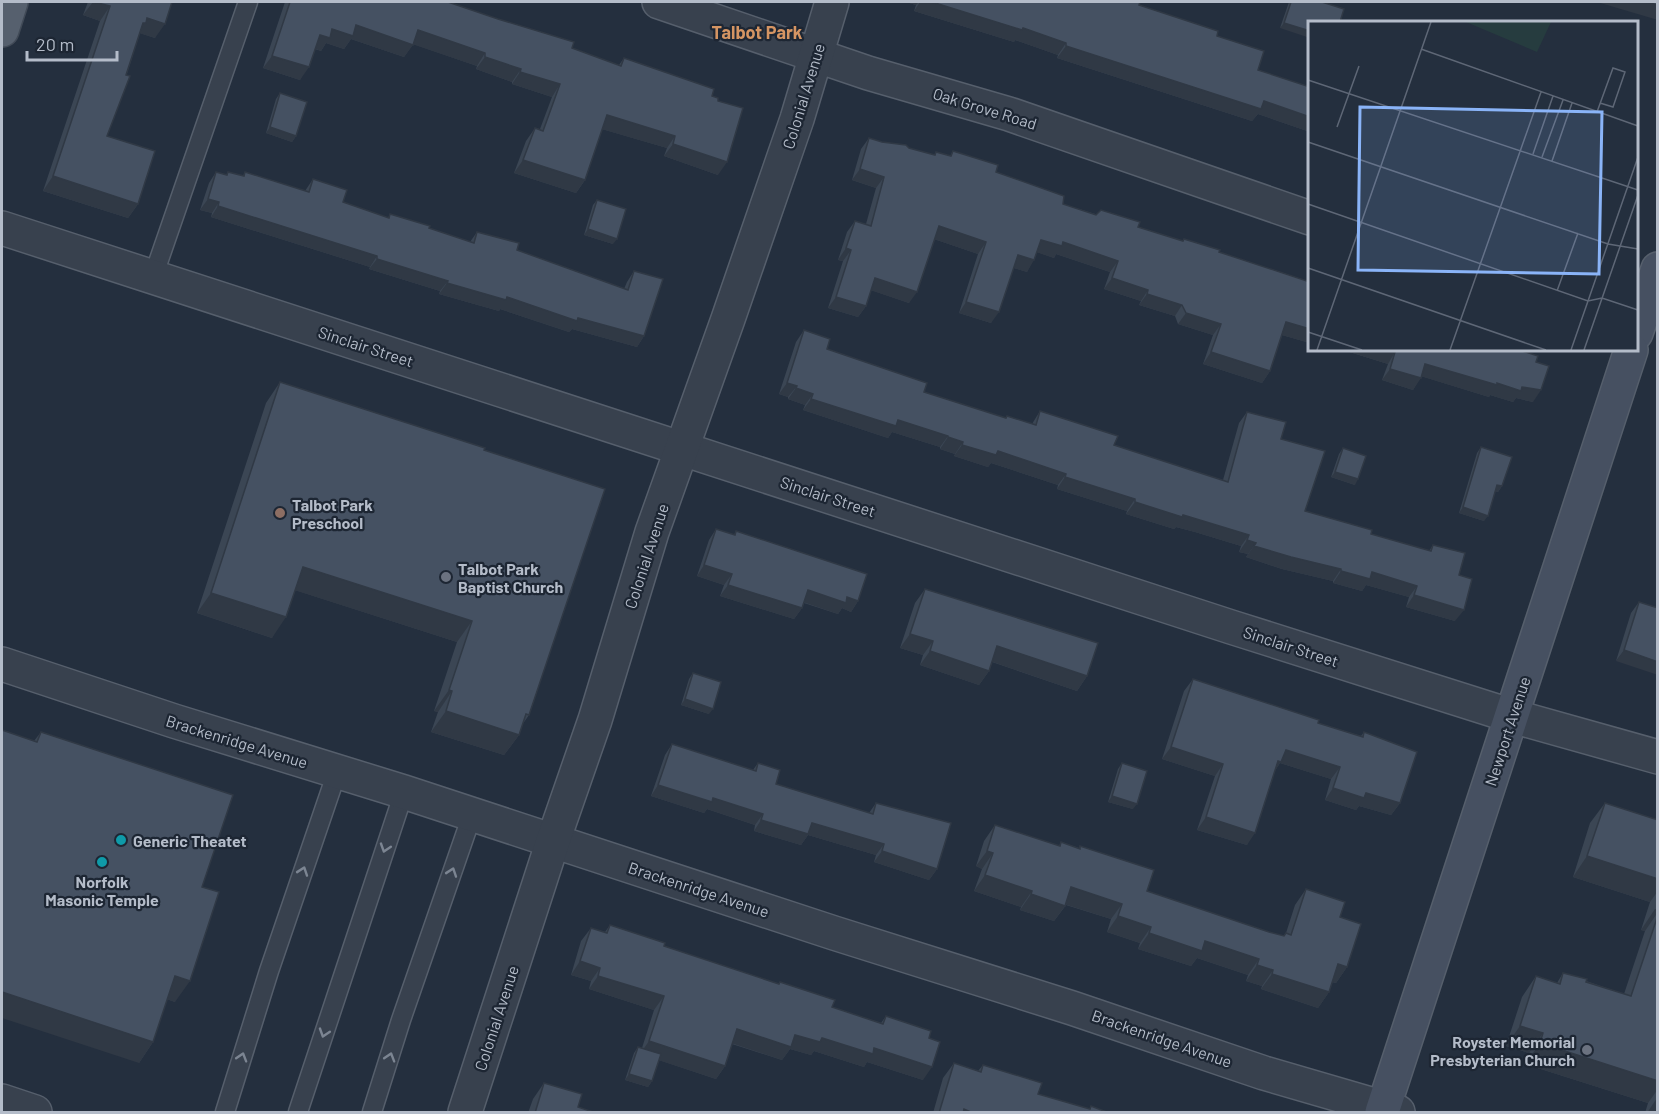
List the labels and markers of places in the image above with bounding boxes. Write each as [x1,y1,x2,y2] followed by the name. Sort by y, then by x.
[292,495,373,532] place label: Talbot Park Preschool
[273,506,287,520] marker: Talbot Park Preschool
[458,559,563,596] place label: Talbot Park Baptist Church
[439,570,453,584] marker: Talbot Park Baptist Church
[133,831,247,850] place label: Generic Theatet
[114,833,128,847] marker: Generic Theatet
[95,855,109,869] marker: Norfolk Masonic Temple
[45,872,159,909] place label: Norfolk Masonic Temple
[1430,1032,1575,1069] place label: Royster Memorial Presbyterian Church
[1580,1043,1594,1057] marker: Royster Memorial Presbyterian Church

